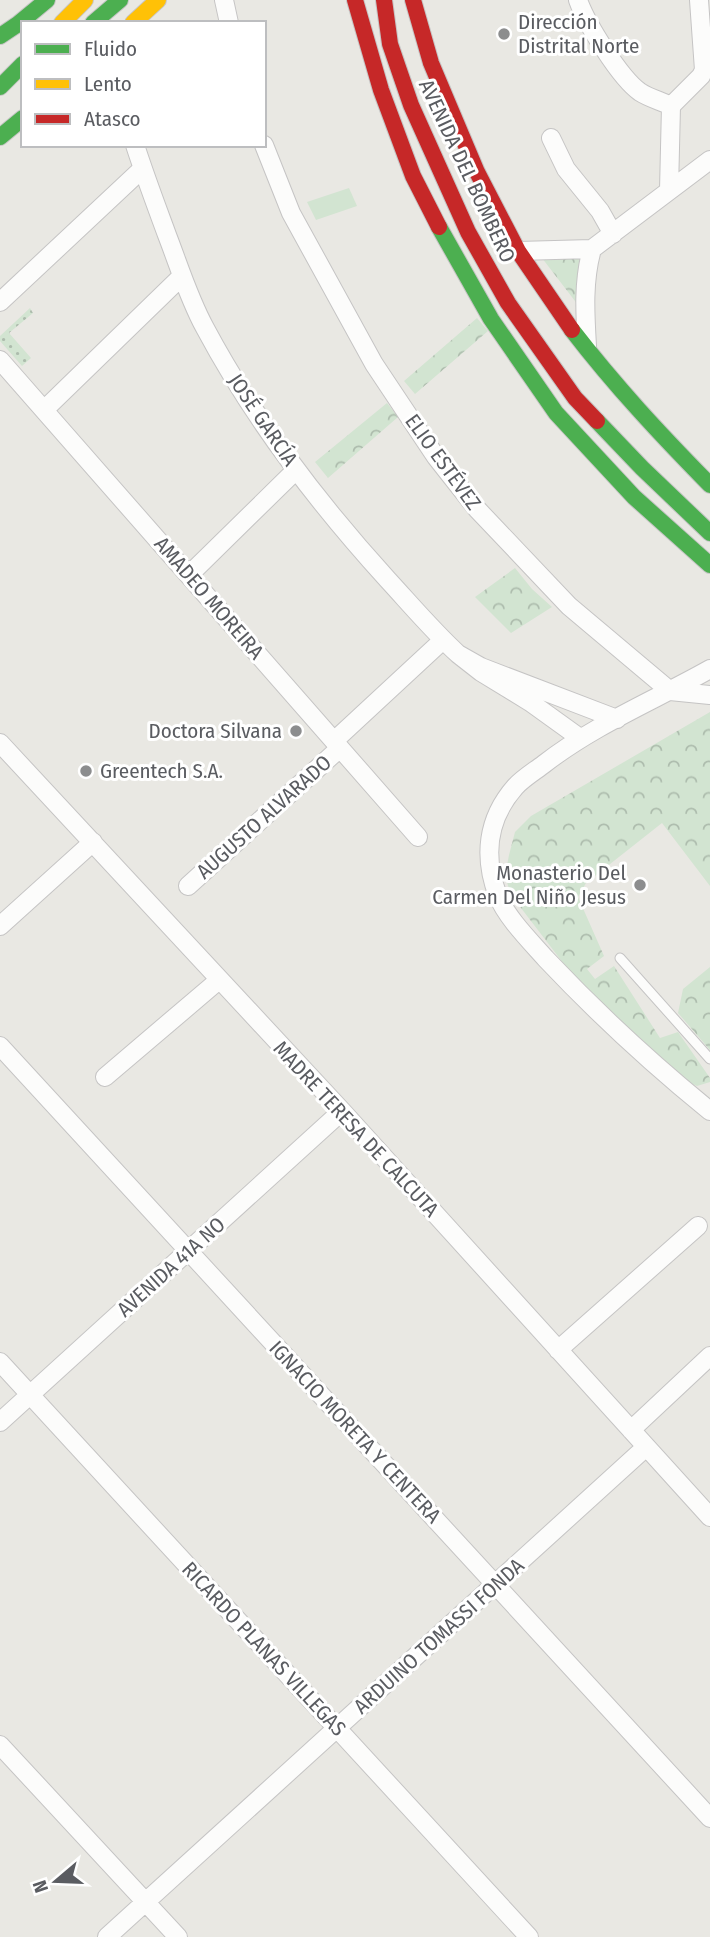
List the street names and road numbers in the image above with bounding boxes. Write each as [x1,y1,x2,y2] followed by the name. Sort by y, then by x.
[413,75,521,267] street label: AVENIDA DEL BOMBERO
[223,369,303,471] street label: JOSÉ GARCÍA
[399,409,487,515] street label: ELIO ESTÉVEZ
[149,531,269,665] street label: AMADEO MOREIRA
[191,750,337,884] street label: AUGUSTO ALVARADO
[268,1036,444,1222] street label: MADRE TERESA DE CALCUTA
[112,1212,230,1322] street label: AVENIDA 41A NO
[264,1335,446,1529] street label: IGNACIO MORETA Y CENTERA
[348,1553,530,1719] street label: ARDUINO TOMASSI FONDA
[176,1556,352,1742] street label: RICARDO PLANAS VILLEGAS

